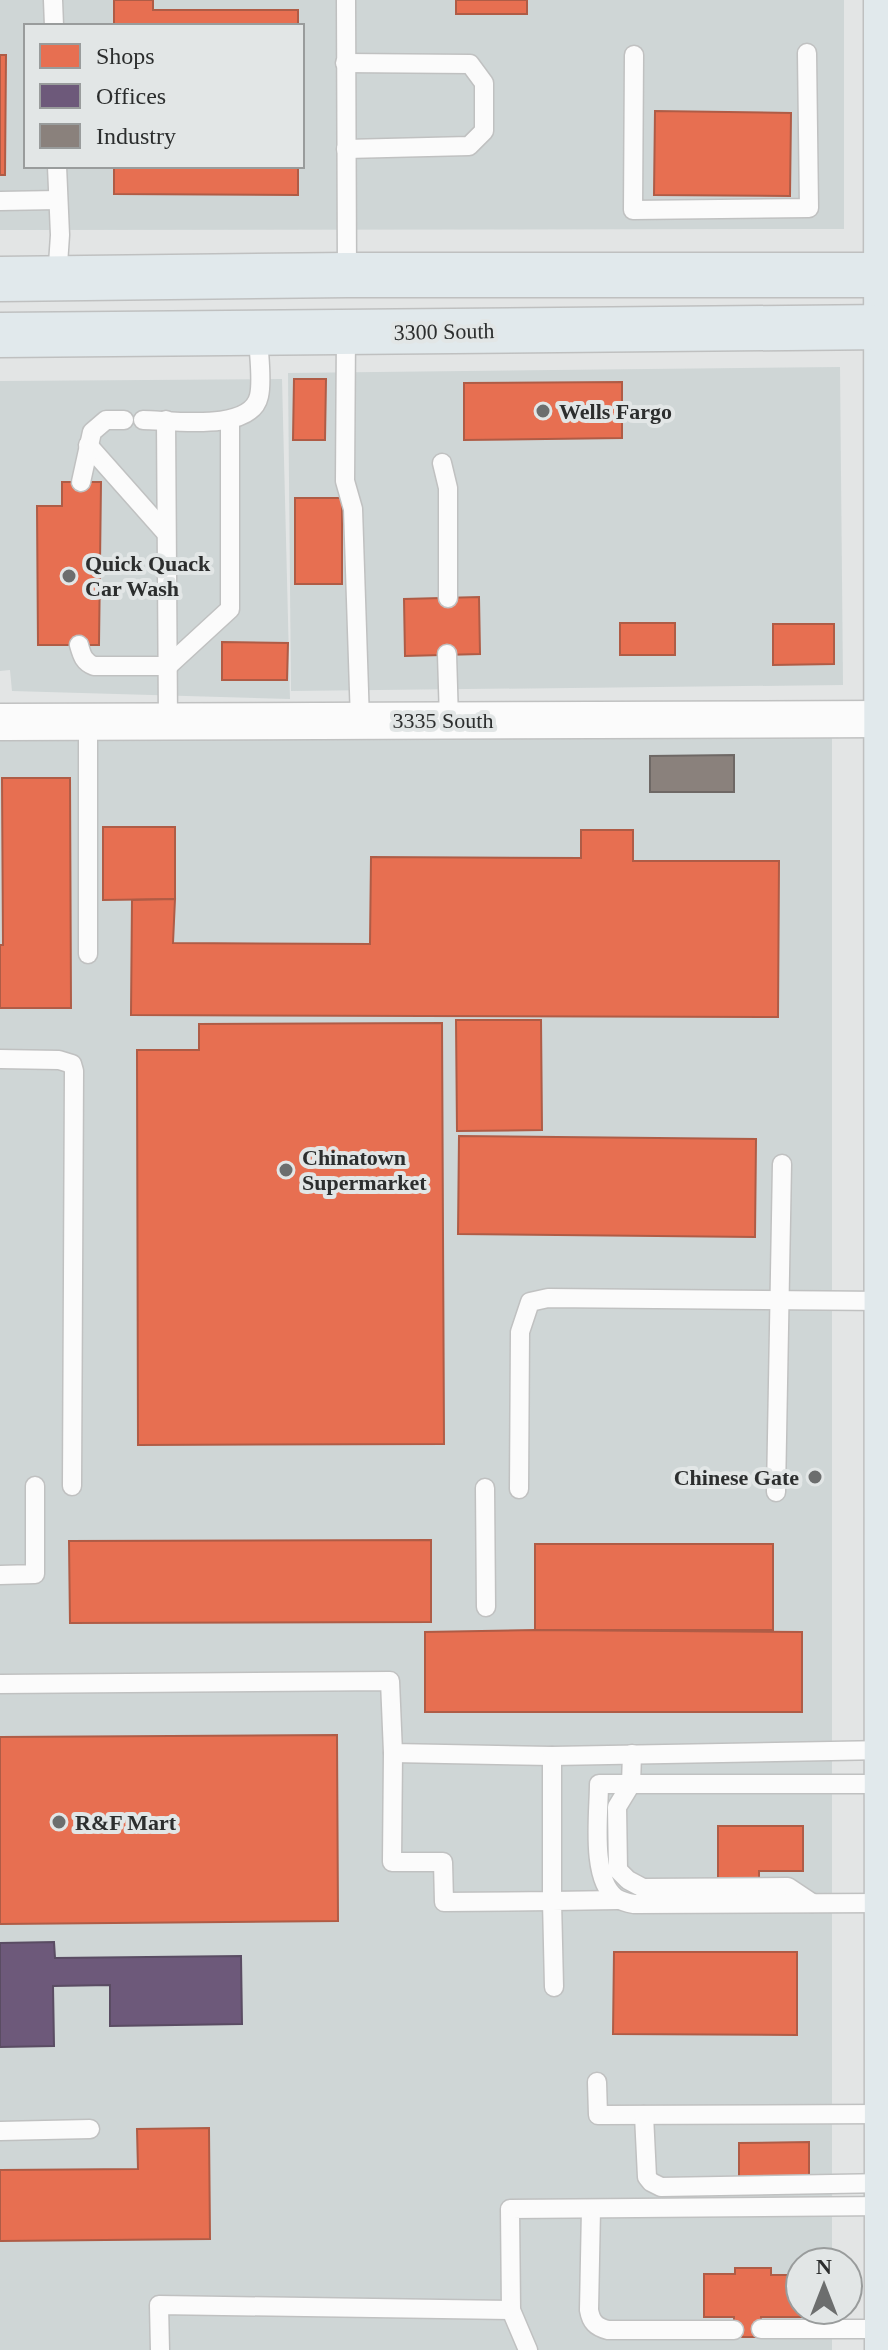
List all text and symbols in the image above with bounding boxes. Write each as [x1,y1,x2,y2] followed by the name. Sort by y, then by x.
[24,24,304,168] legend
[96,43,155,69] text: Shops
[96,83,166,109] text: Offices
[96,123,176,149] text: Industry
[393,318,495,345] street label: 3300 South
[559,399,672,424] place label: Wells Fargo
[534,402,552,420] marker: Wells Fargo
[85,551,211,601] place label: Quick Quack Car Wash
[60,567,78,585] marker: Quick Quack Car Wash
[393,708,493,733] street label: 3335 South
[302,1145,427,1195] place label: Chinatown Supermarket
[277,1161,295,1179] marker: Chinatown Supermarket
[674,1465,799,1490] place label: Chinese Gate
[806,1468,824,1486] marker: Chinese Gate
[75,1810,177,1835] place label: R&F Mart
[50,1813,68,1831] marker: R&F Mart
[784,2246,864,2326] north arrow
[816,2254,832,2279] text: N

